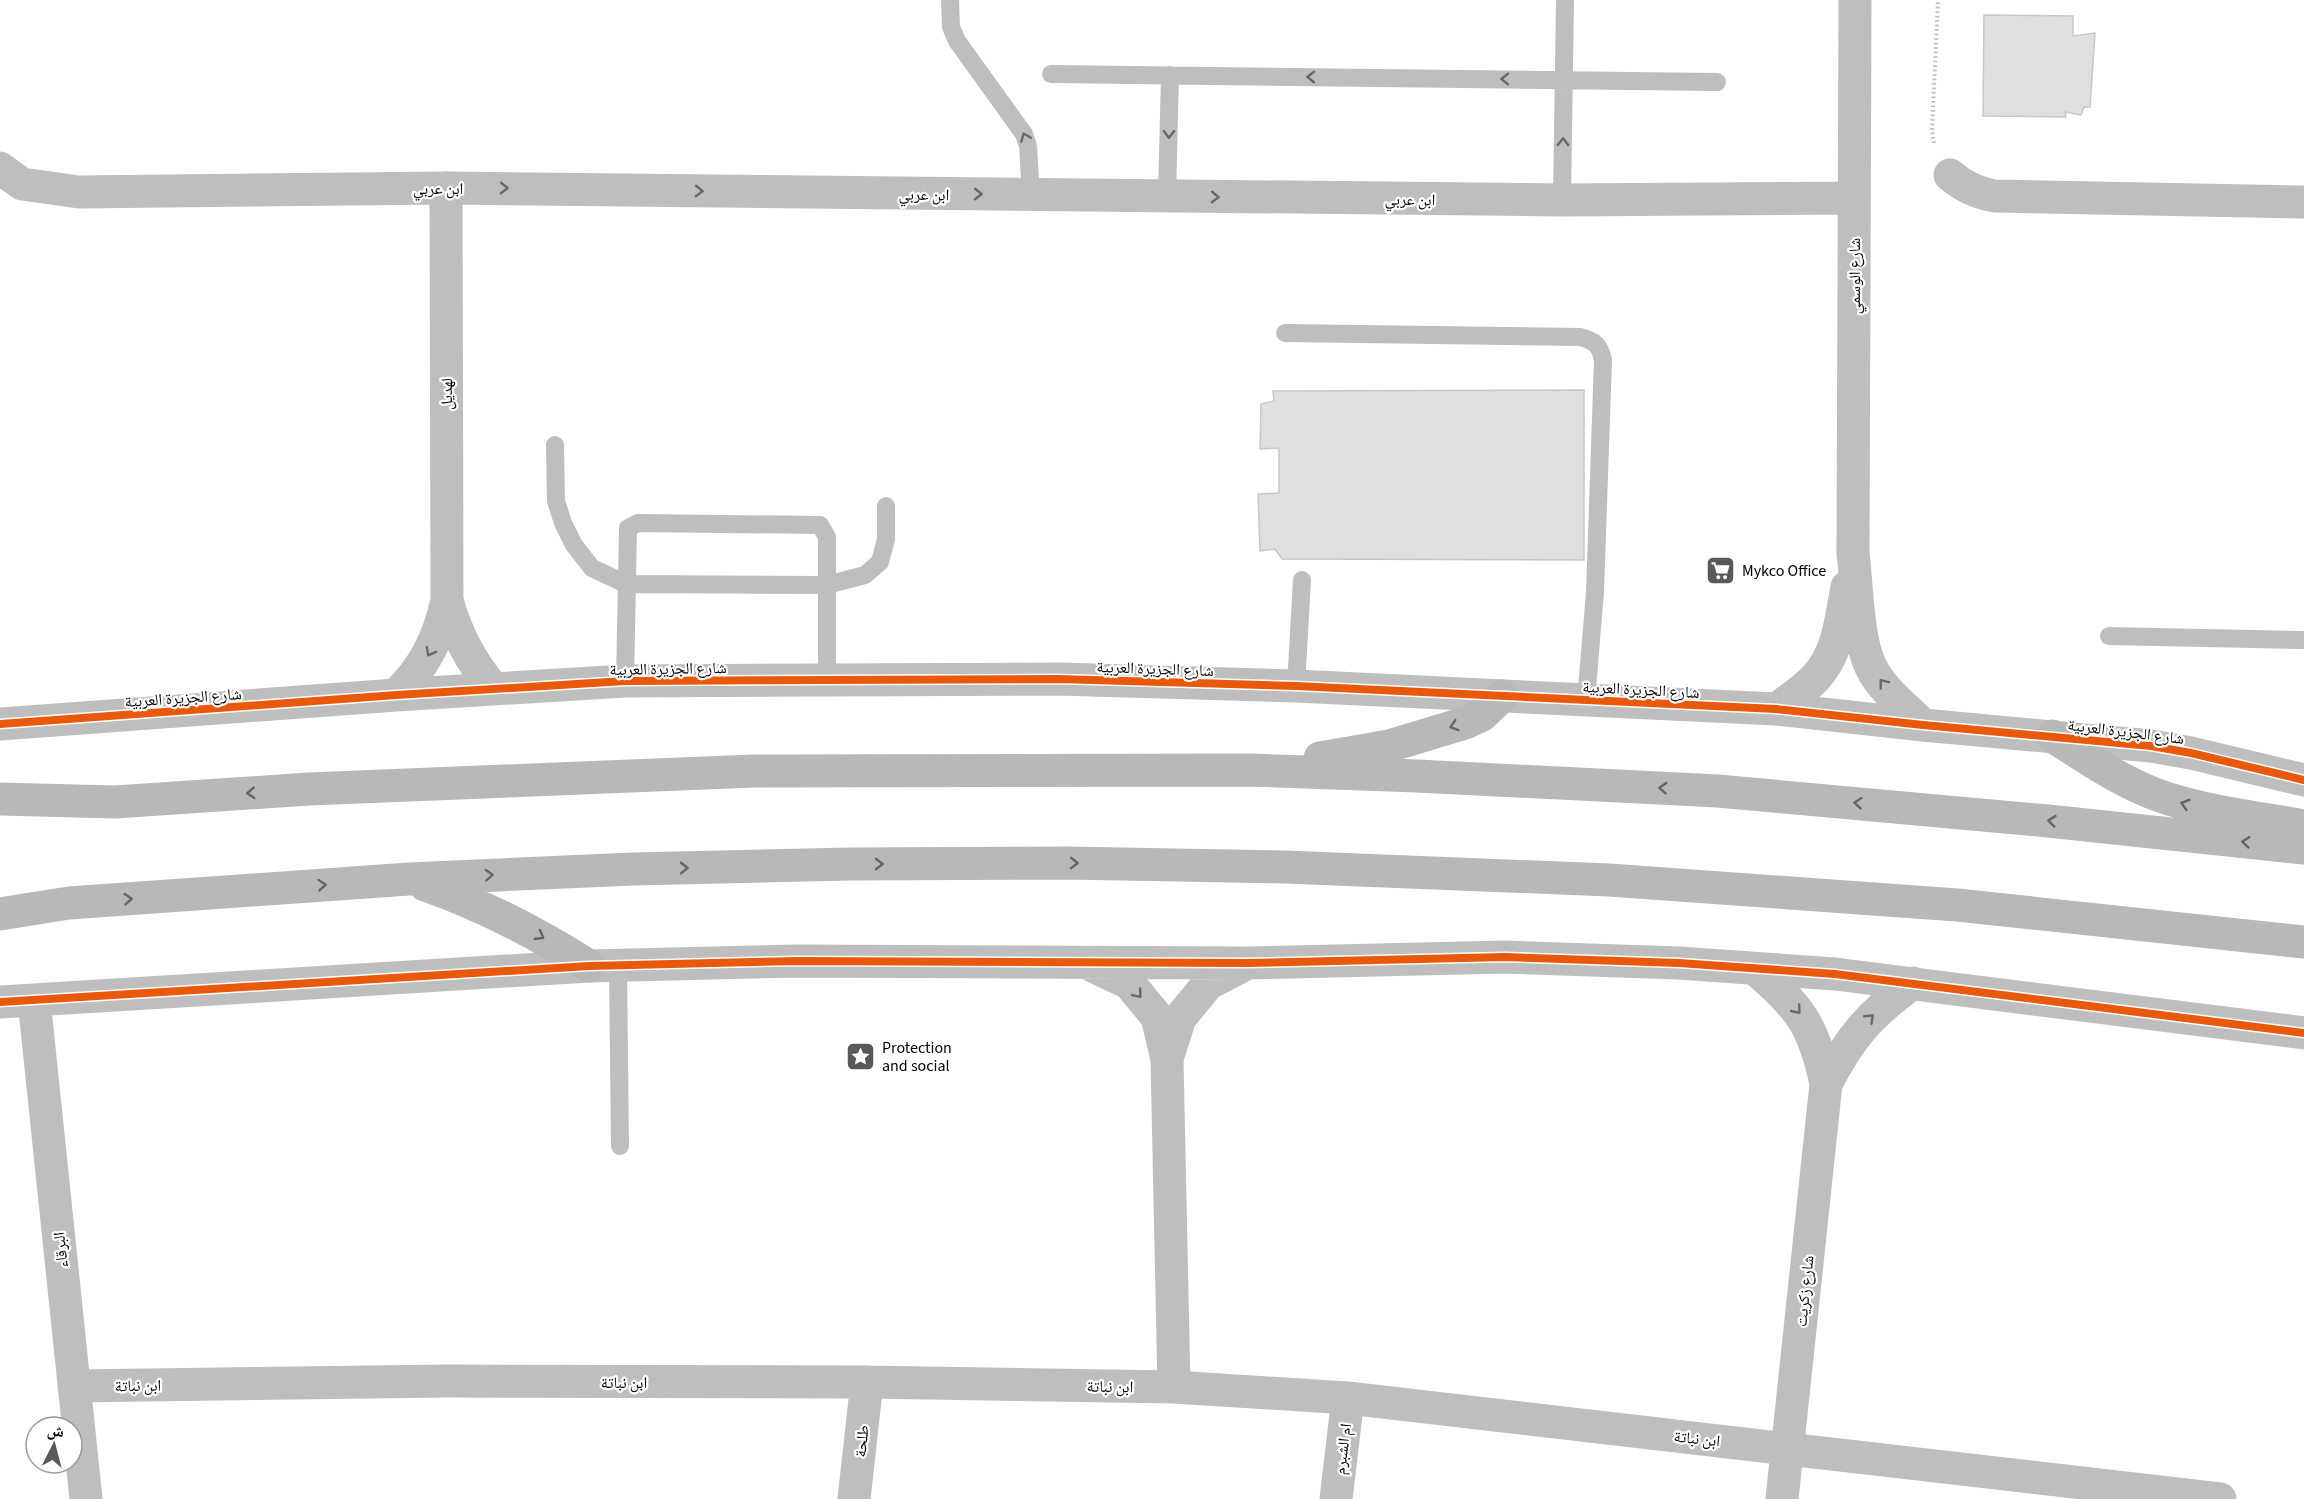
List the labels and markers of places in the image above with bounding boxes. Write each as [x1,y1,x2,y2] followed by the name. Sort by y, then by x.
[1705,554,1737,586] supermarket icon: Mykco Office
[1742,560,1826,582] place label: Mykco Office
[882,1037,952,1077] place label: Protection and social
[845,1040,877,1072] place icon: Protection and social

